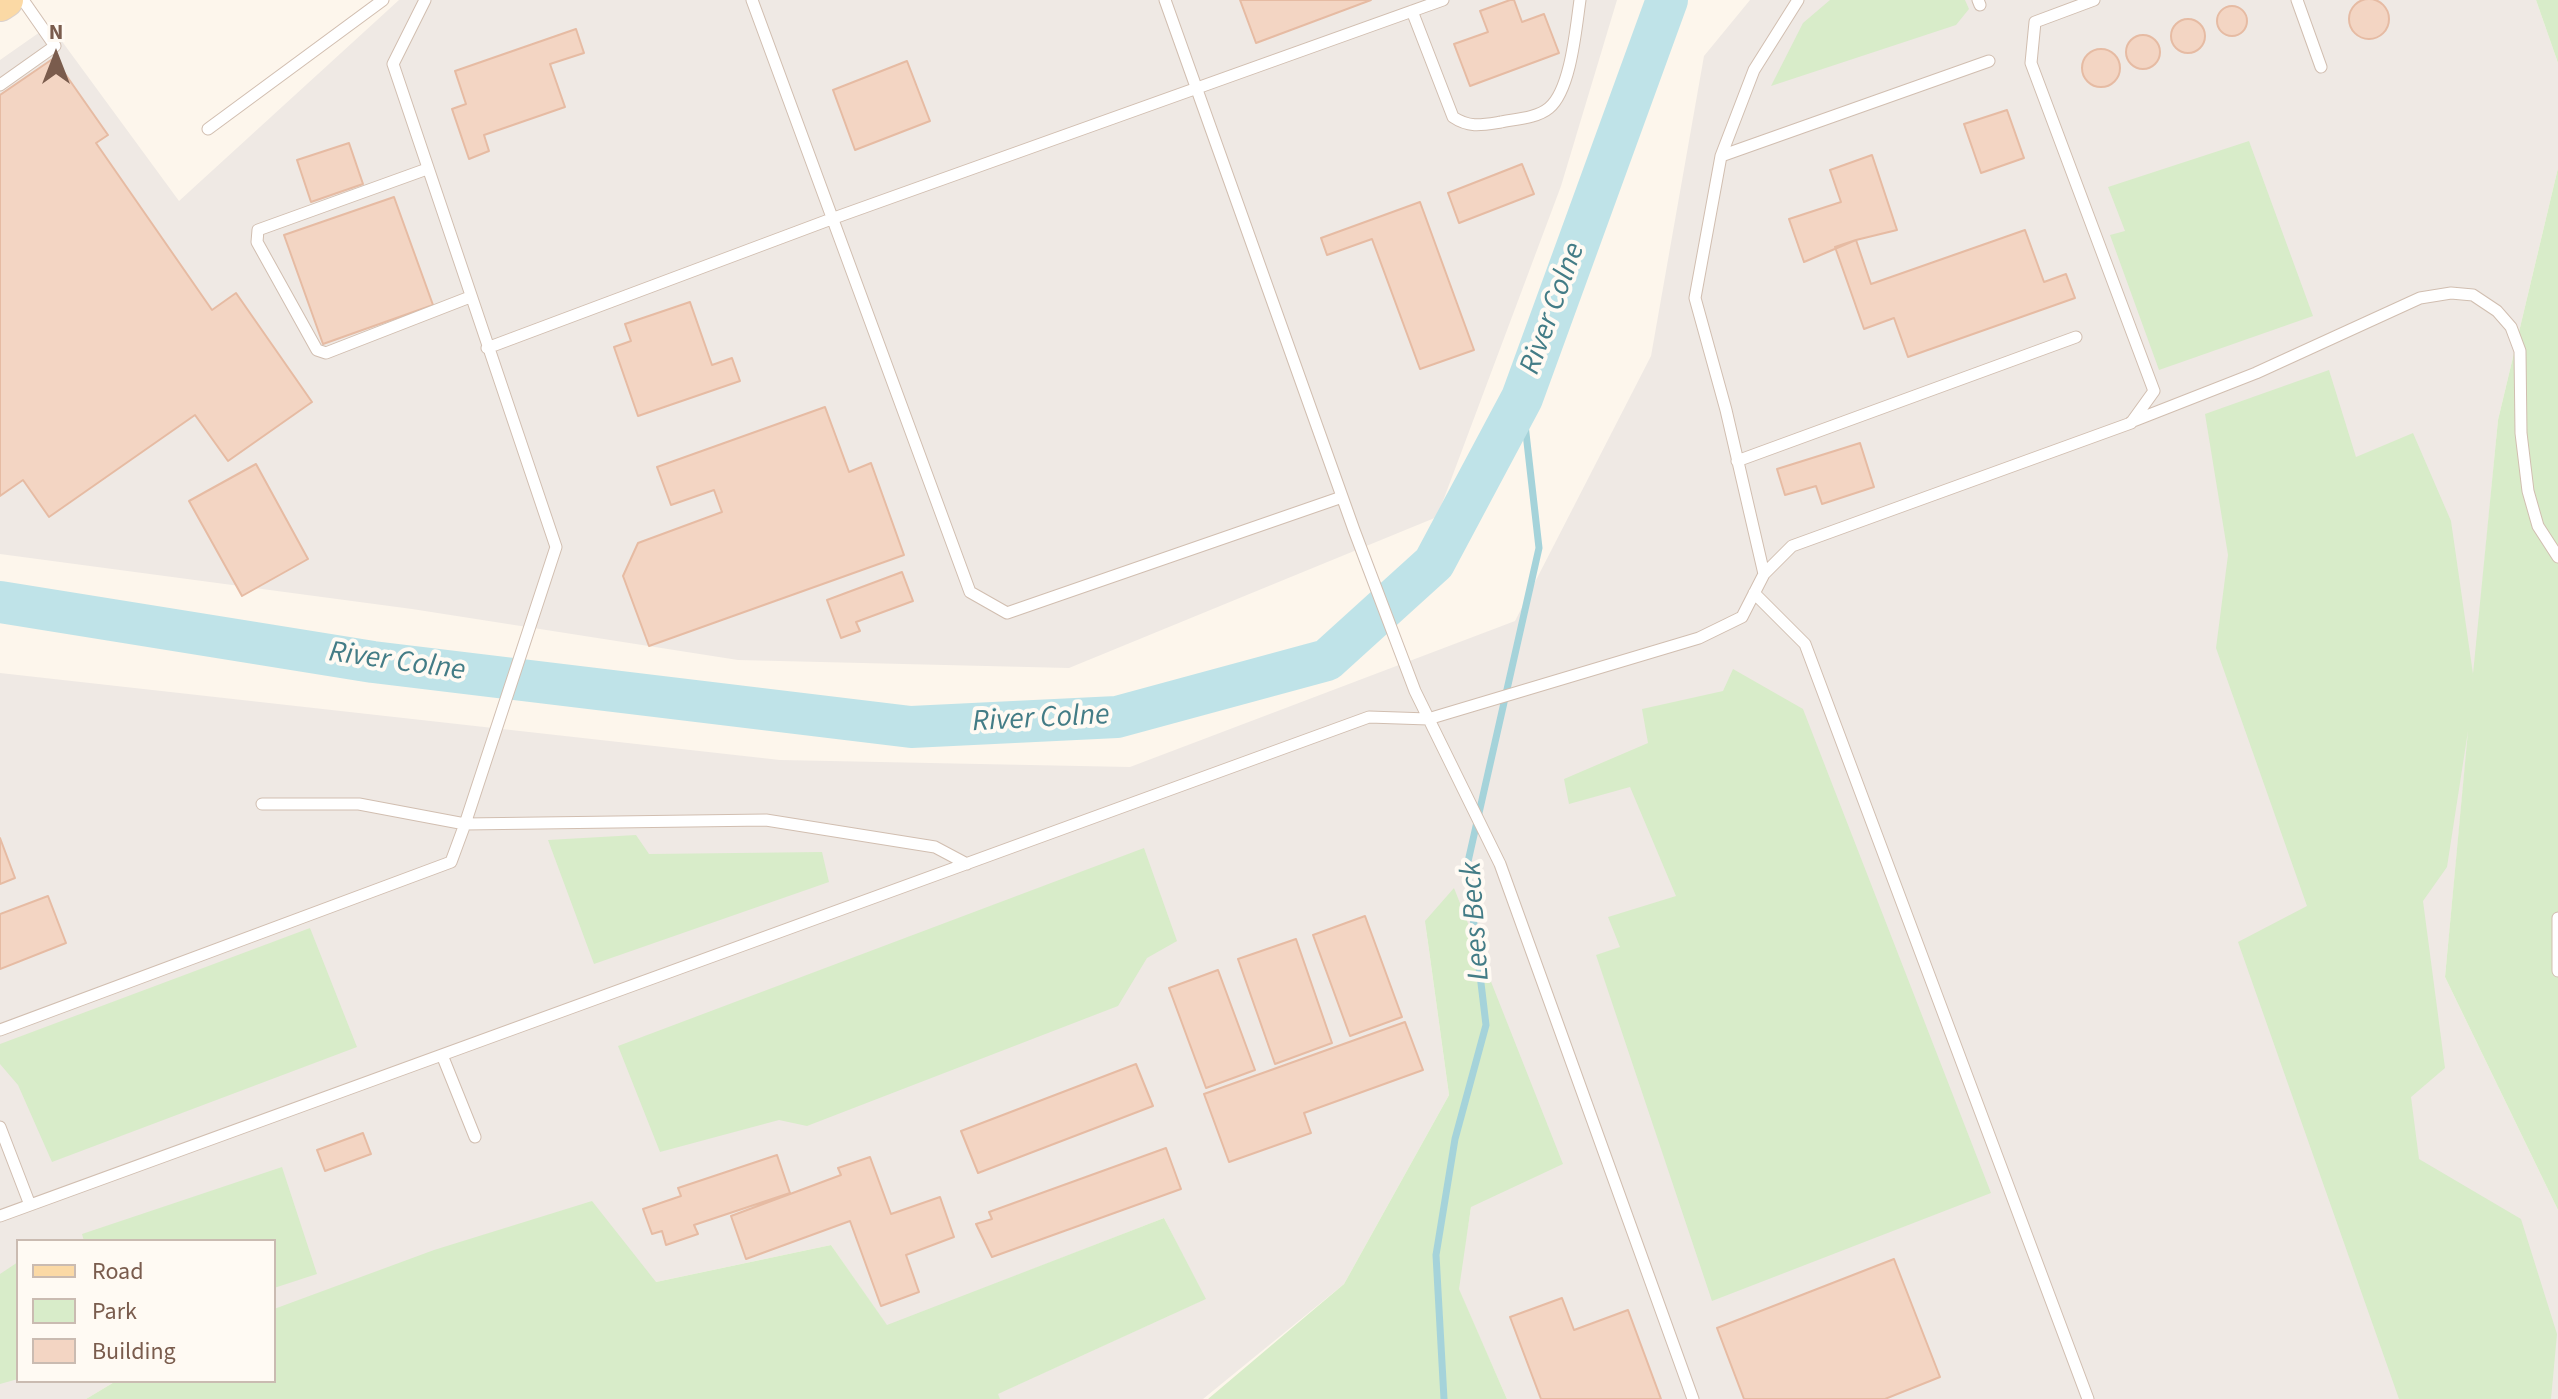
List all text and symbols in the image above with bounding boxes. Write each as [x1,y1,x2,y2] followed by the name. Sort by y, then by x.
[16,16,96,96] north arrow
[49,16,63,48] text: N
[1514,238,1594,380] water label: River Colne
[327,636,467,690] water label: River Colne
[972,698,1110,742] water label: River Colne
[1455,860,1499,982] water label: Lees Beck
[16,1239,276,1383] legend
[92,1254,144,1289] text: Road
[92,1294,137,1329] text: Park
[92,1334,176,1369] text: Building

